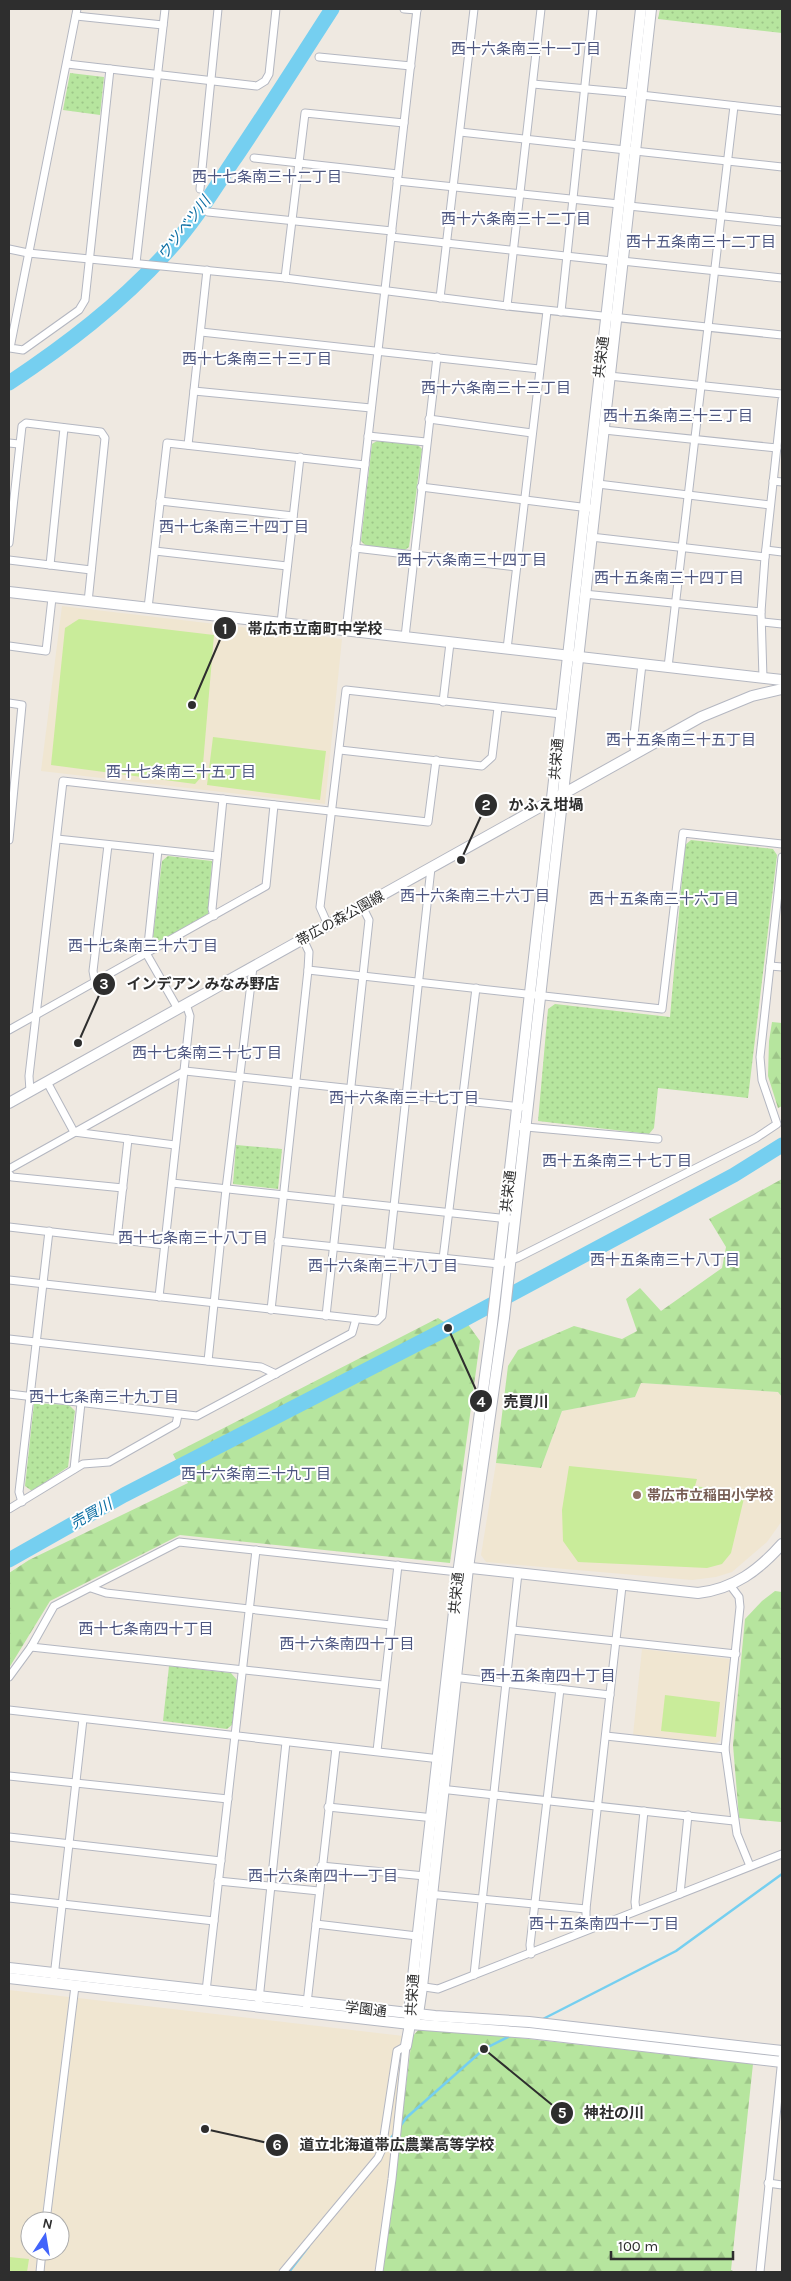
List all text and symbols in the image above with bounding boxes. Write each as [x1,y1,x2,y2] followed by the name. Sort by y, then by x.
[451,40,601,58] district label: 西十六条南三十一丁目
[192,168,342,186] district label: 西十七条南三十二丁目
[154,191,215,263] water label: ウツベツ川
[441,210,591,228] district label: 西十六条南三十二丁目
[626,233,776,251] district label: 西十五条南三十二丁目
[591,335,612,379] street label: 共栄通
[182,350,332,368] district label: 西十七条南三十三丁目
[421,379,571,397] district label: 西十六条南三十三丁目
[603,407,753,425] district label: 西十五条南三十三丁目
[159,518,309,536] district label: 西十七条南三十四丁目
[397,551,547,569] district label: 西十六条南三十四丁目
[594,569,744,587] district label: 西十五条南三十四丁目
[213,613,393,643] callout: 帯広市立南町中学校
[222,620,228,638] text: 1
[247,620,383,638] text: 帯広市立南町中学校
[606,731,756,749] district label: 西十五条南三十五丁目
[546,737,567,781] street label: 共栄通
[106,763,256,781] district label: 西十七条南三十五丁目
[474,790,594,820] callout: かふえ坩堝
[481,796,491,814] text: 2
[508,796,584,814] text: かふえ坩堝
[293,887,387,950] street label: 帯広の森公園線
[400,887,550,905] district label: 西十六条南三十六丁目
[589,890,739,908] district label: 西十五条南三十六丁目
[68,937,218,955] district label: 西十七条南三十六丁目
[92,969,290,999] callout: インデアン みなみ野店
[99,975,109,993] text: 3
[126,975,280,993] text: インデアン みなみ野店
[132,1044,282,1062] district label: 西十七条南三十七丁目
[329,1089,479,1107] district label: 西十六条南三十七丁目
[542,1152,692,1170] district label: 西十五条南三十七丁目
[498,1169,519,1213] street label: 共栄通
[118,1229,268,1247] district label: 西十七条南三十八丁目
[590,1251,740,1269] district label: 西十五条南三十八丁目
[308,1257,458,1275] district label: 西十六条南三十八丁目
[468,1386,558,1416] callout: 売買川
[29,1388,179,1406] district label: 西十七条南三十九丁目
[477,1393,486,1411] text: 4
[503,1393,549,1411] text: 売買川
[181,1465,331,1483] district label: 西十六条南三十九丁目
[647,1487,773,1504] place label: 帯広市立稲田小学校
[631,1489,643,1501] marker: 帯広市立稲田小学校
[67,1494,117,1533] water label: 売買川
[446,1571,467,1615] street label: 共栄通
[78,1620,214,1638] district label: 西十七条南四十丁目
[279,1635,415,1653] district label: 西十六条南四十丁目
[480,1667,616,1685] district label: 西十五条南四十丁目
[248,1867,398,1885] district label: 西十六条南四十一丁目
[529,1915,679,1933] district label: 西十五条南四十一丁目
[403,1973,422,2017] street label: 共栄通
[344,1999,388,2020] street label: 学園通
[549,2098,654,2128] callout: 神社の川
[558,2104,567,2122] text: 5
[583,2104,644,2122] text: 神社の川
[265,2130,505,2160] callout: 道立北海道帯広農業高等学校
[272,2136,282,2154] text: 6
[299,2136,495,2154] text: 道立北海道帯広農業高等学校
[20,2211,70,2261] north arrow
[41,2214,54,2233] text: N
[611,2228,734,2260] scale bar
[618,2237,658,2255] text: 100 m

